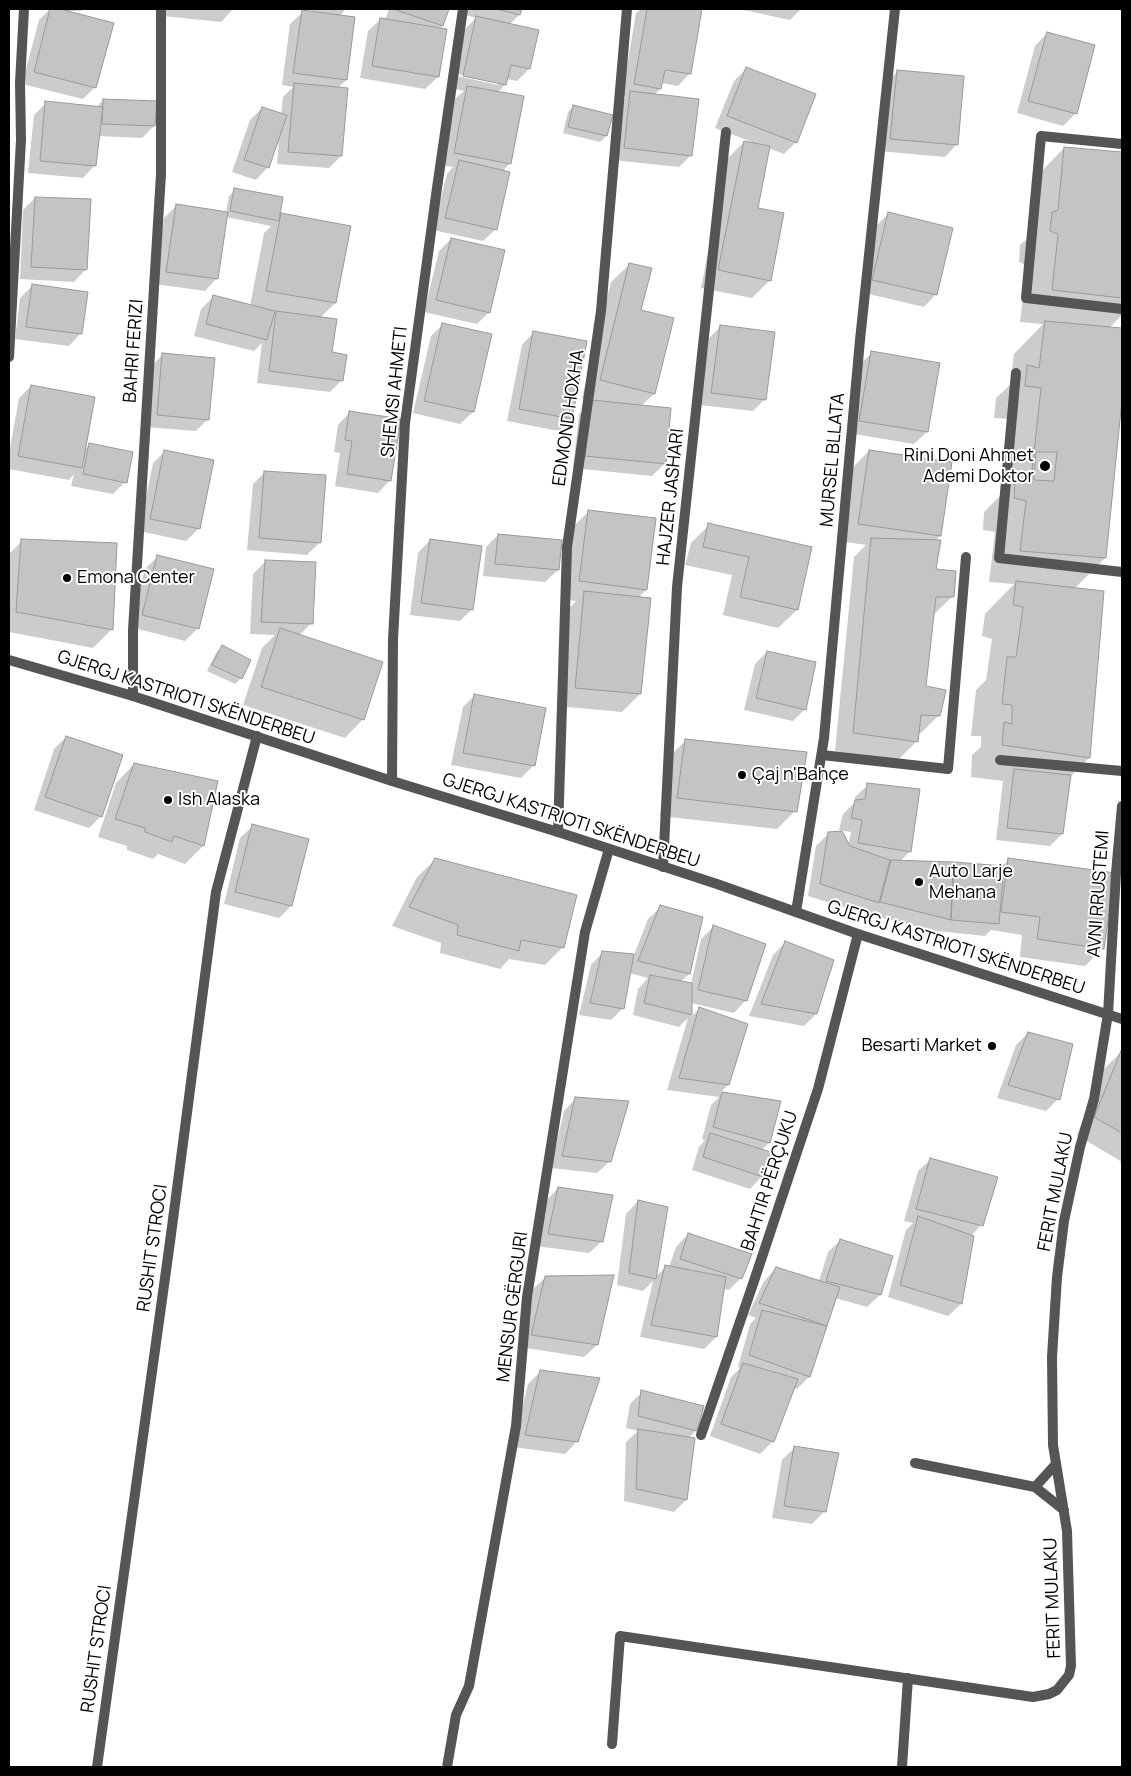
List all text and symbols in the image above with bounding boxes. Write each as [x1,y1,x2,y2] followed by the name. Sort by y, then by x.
[120,298,148,404] street label: BAHRI FERIZI
[377,325,413,459] street label: SHEMSI AHMETI
[549,348,589,488] street label: EDMOND HOXHA
[816,392,850,528] street label: MURSEL BLLATA
[653,427,689,567] street label: HAJZER JASHARI
[904,445,1034,488] place label: Rini Doni Ahmet Ademi Doktor
[1038,459,1052,473] marker: Rini Doni Ahmet Ademi Doktor
[77,567,195,589] place label: Emona Center
[61,572,73,584] marker: Emona Center
[54,646,318,750] street label: GJERGJ KASTRIOTI SKËNDERBEU
[752,764,849,786] place label: Çaj n'Bahçe
[439,769,703,873] street label: GJERGJ KASTRIOTI SKËNDERBEU
[736,769,748,781] marker: Çaj n'Bahçe
[178,789,260,811] place label: Ish Alaska
[162,794,174,806] marker: Ish Alaska
[1084,830,1114,958] street label: AVNI RRUSTEMI
[929,861,1013,904] place label: Auto Larje Mehana
[913,876,925,888] marker: Auto Larje Mehana
[824,896,1088,1000] street label: GJERGJ KASTRIOTI SKËNDERBEU
[861,1035,982,1057] place label: Besarti Market
[986,1040,998,1052] marker: Besarti Market
[737,1108,803,1254] street label: BAHTIR PËRÇUKU
[1034,1131,1078,1253] street label: FERIT MULAKU
[133,1183,173,1313] street label: RUSHIT STROCI
[493,1230,533,1384] street label: MENSUR GËRGURI
[1040,1537,1066,1659] street label: FERIT MULAKU
[77,1584,117,1714] street label: RUSHIT STROCI

